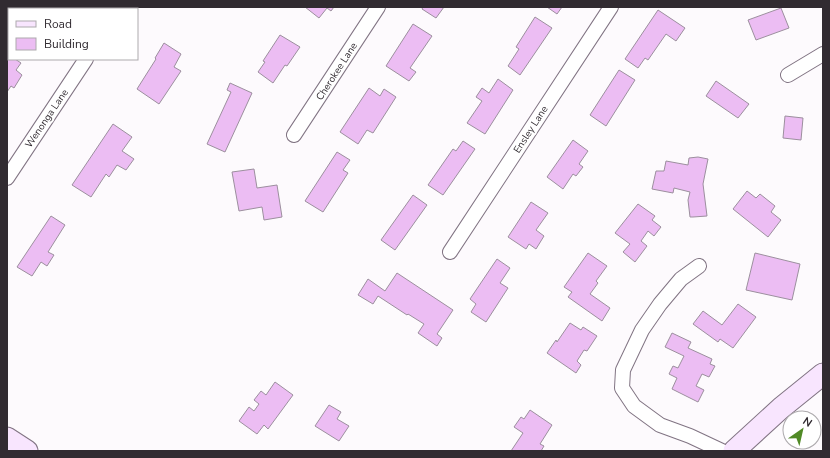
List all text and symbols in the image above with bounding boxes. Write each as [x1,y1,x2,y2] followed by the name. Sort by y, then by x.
[8,8,138,60] legend
[44,16,72,32] text: Road
[44,36,89,52] text: Building
[313,40,361,103] street label: Cherokee Lane
[22,86,72,151] street label: Wenonga Lane
[510,103,551,156] street label: Ensley Lane
[782,410,822,450] north arrow
[800,414,815,431] text: N

